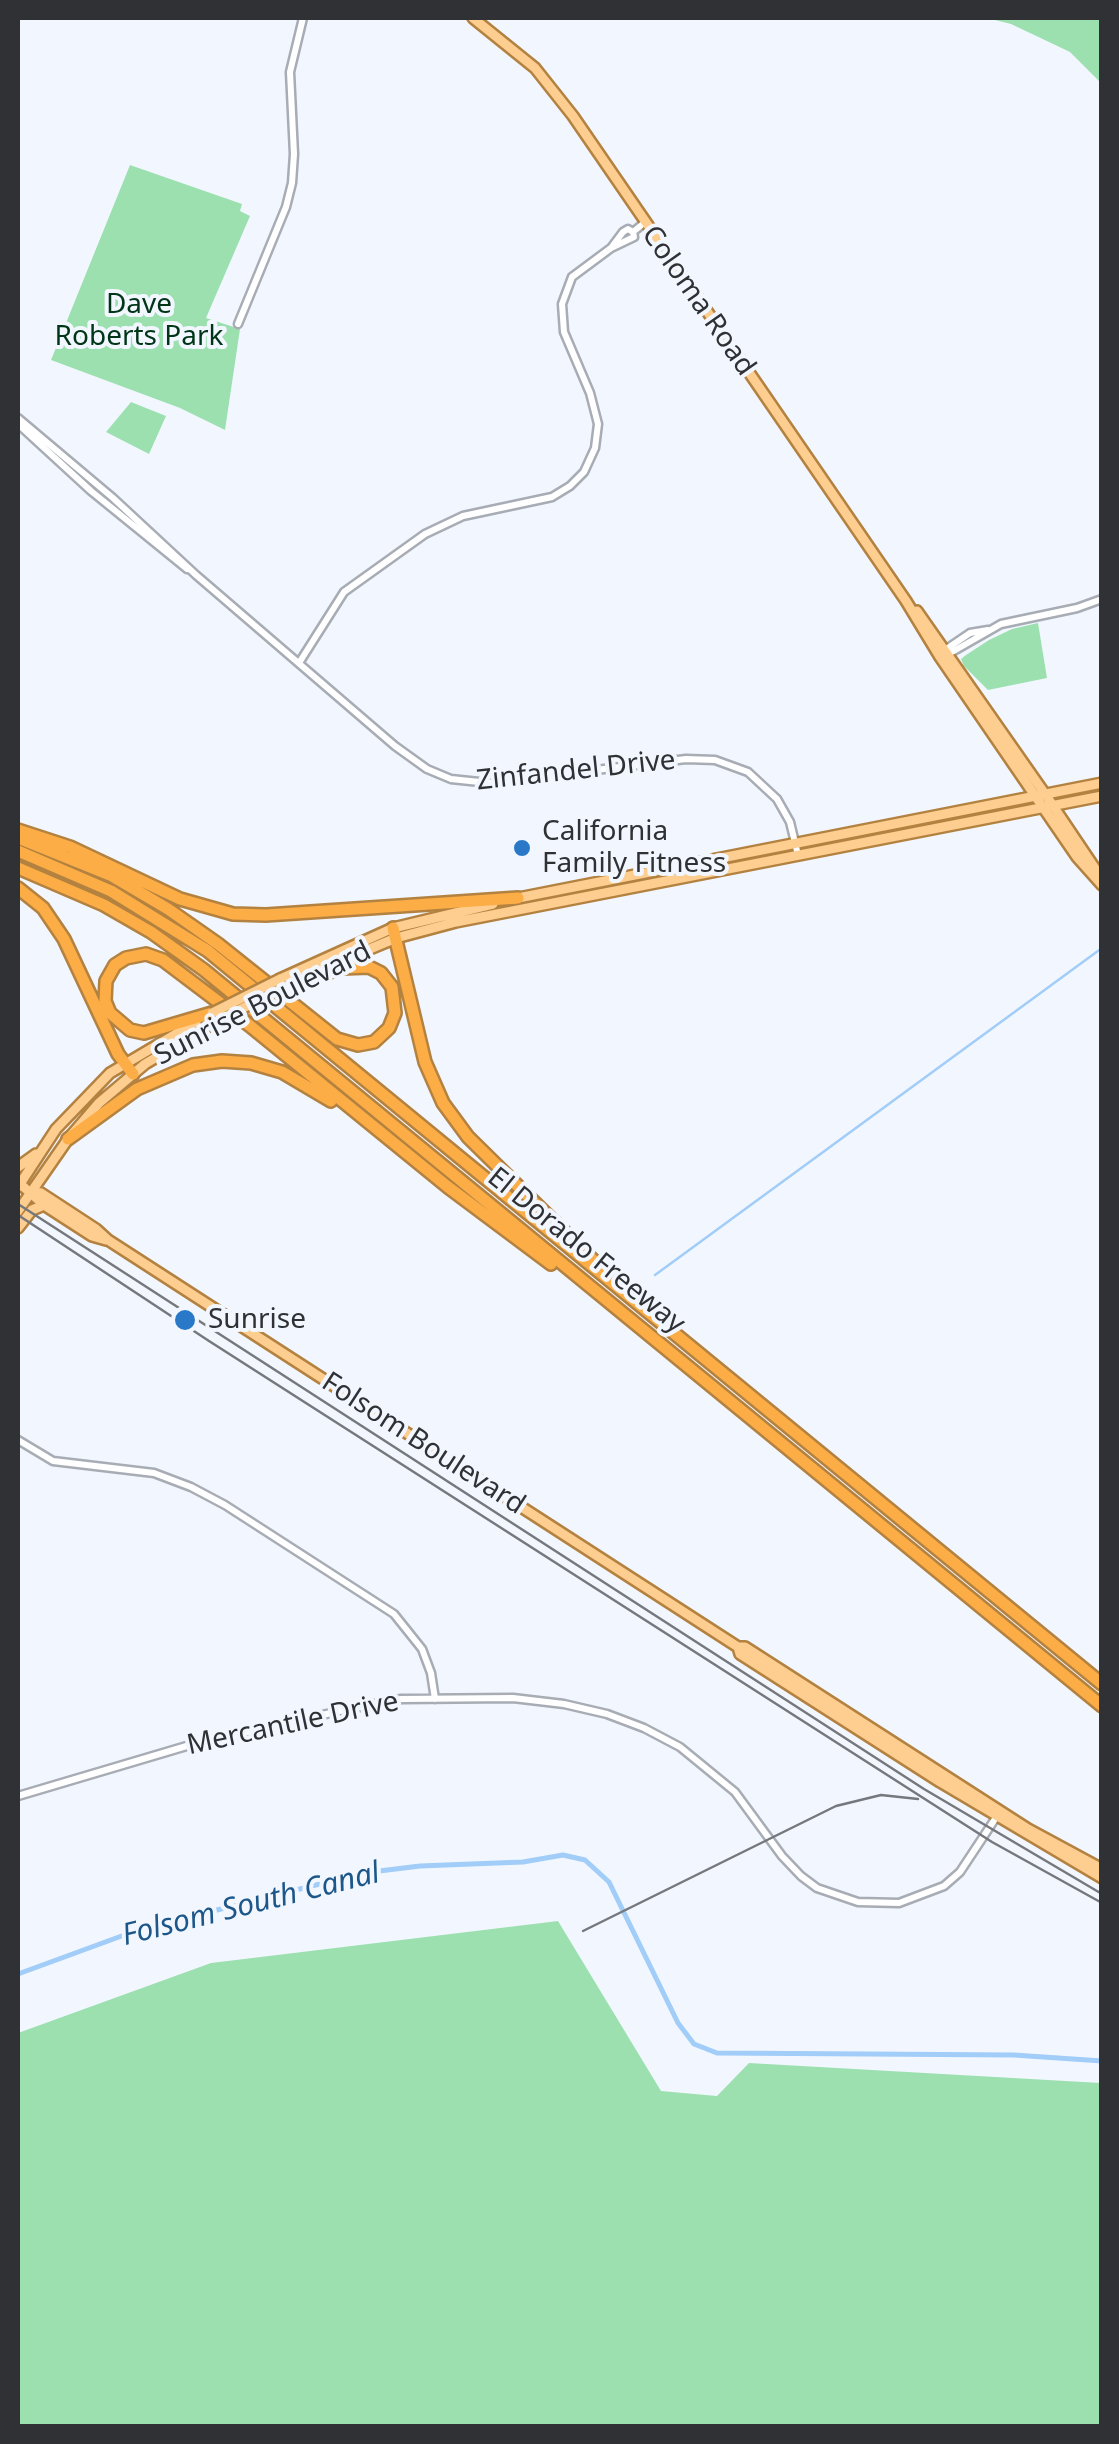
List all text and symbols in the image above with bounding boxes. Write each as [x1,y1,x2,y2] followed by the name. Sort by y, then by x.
[634,220,762,382] street label: Coloma Road
[55,288,223,354] park label: Dave Roberts Park
[475,744,677,798] street label: Zinfandel Drive
[542,815,726,881] place label: California Family Fitness
[511,837,533,859] marker: California Family Fitness
[149,935,377,1073] street label: Sunrise Boulevard
[481,1161,691,1341] street label: El Dorado Freeway
[208,1303,306,1337] place label: Sunrise
[172,1307,198,1333] marker: Sunrise
[315,1366,531,1522] street label: Folsom Boulevard
[184,1685,402,1763] street label: Mercantile Drive
[118,1856,384,1954] water label: Folsom South Canal

